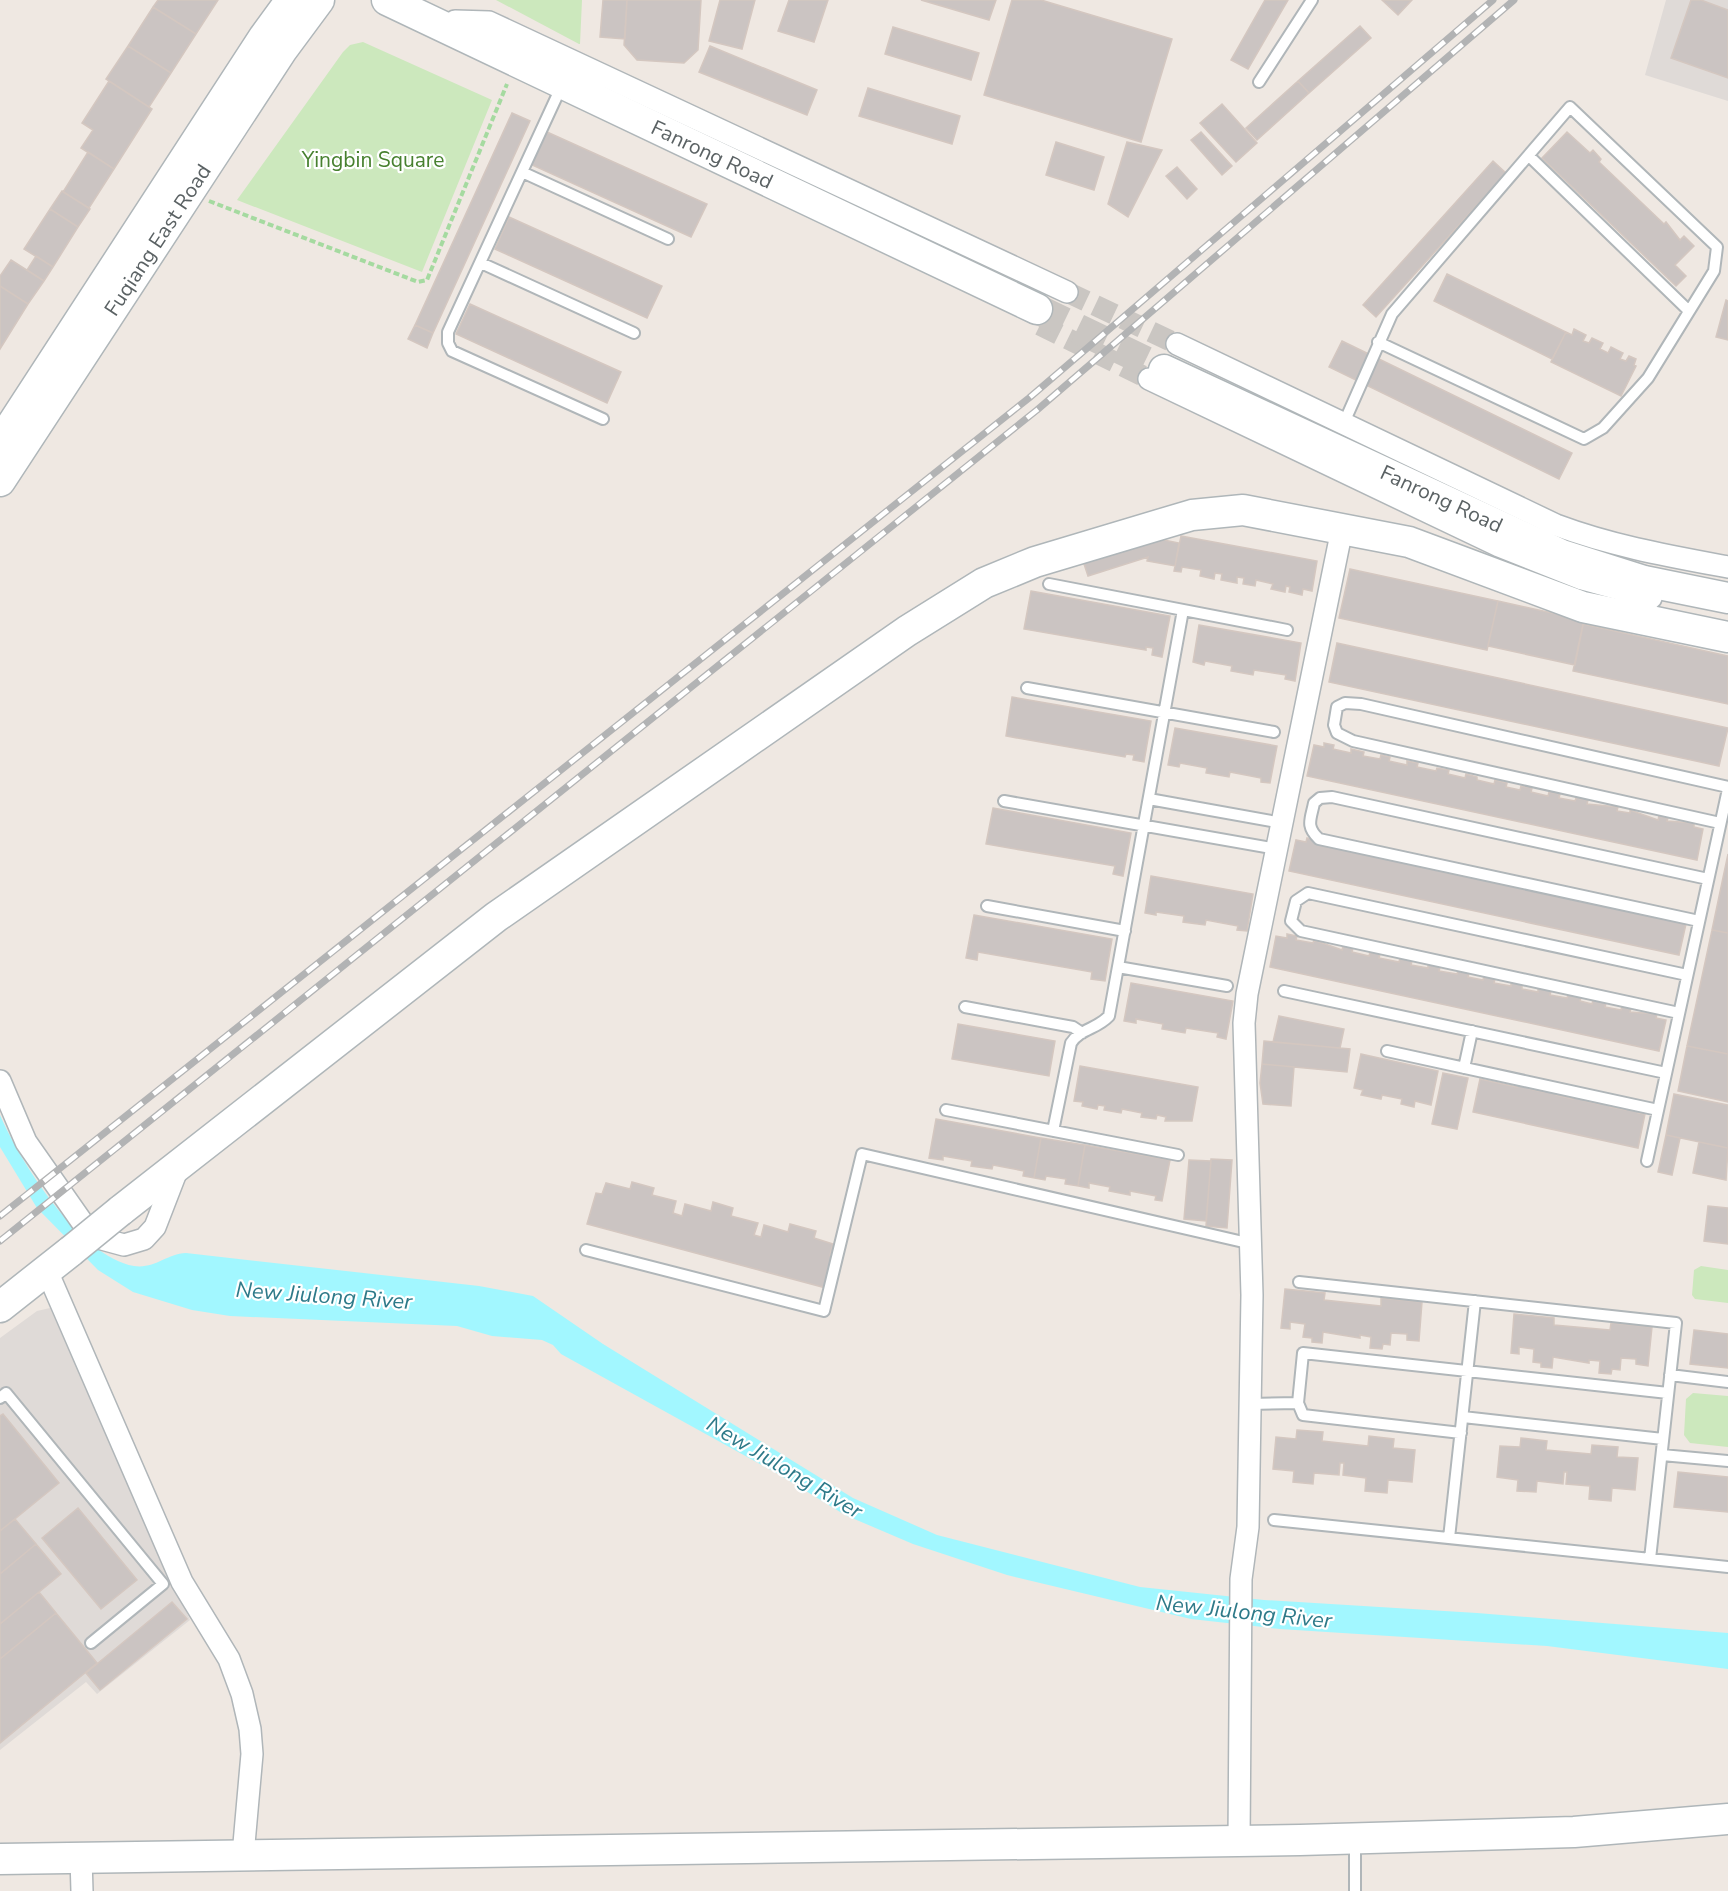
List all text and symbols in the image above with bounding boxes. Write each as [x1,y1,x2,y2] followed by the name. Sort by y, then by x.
[647,114,778,195] street label: Fanrong Road
[301,146,444,174] park label: Yingbin Square
[98,159,218,321] street label: Fuqiang East Road
[1376,459,1507,539] street label: Fanrong Road
[235,1275,414,1317] water label: New Jiulong River
[701,1409,869,1527] water label: New Jiulong River
[1154,1588,1334,1636] water label: New Jiulong River

